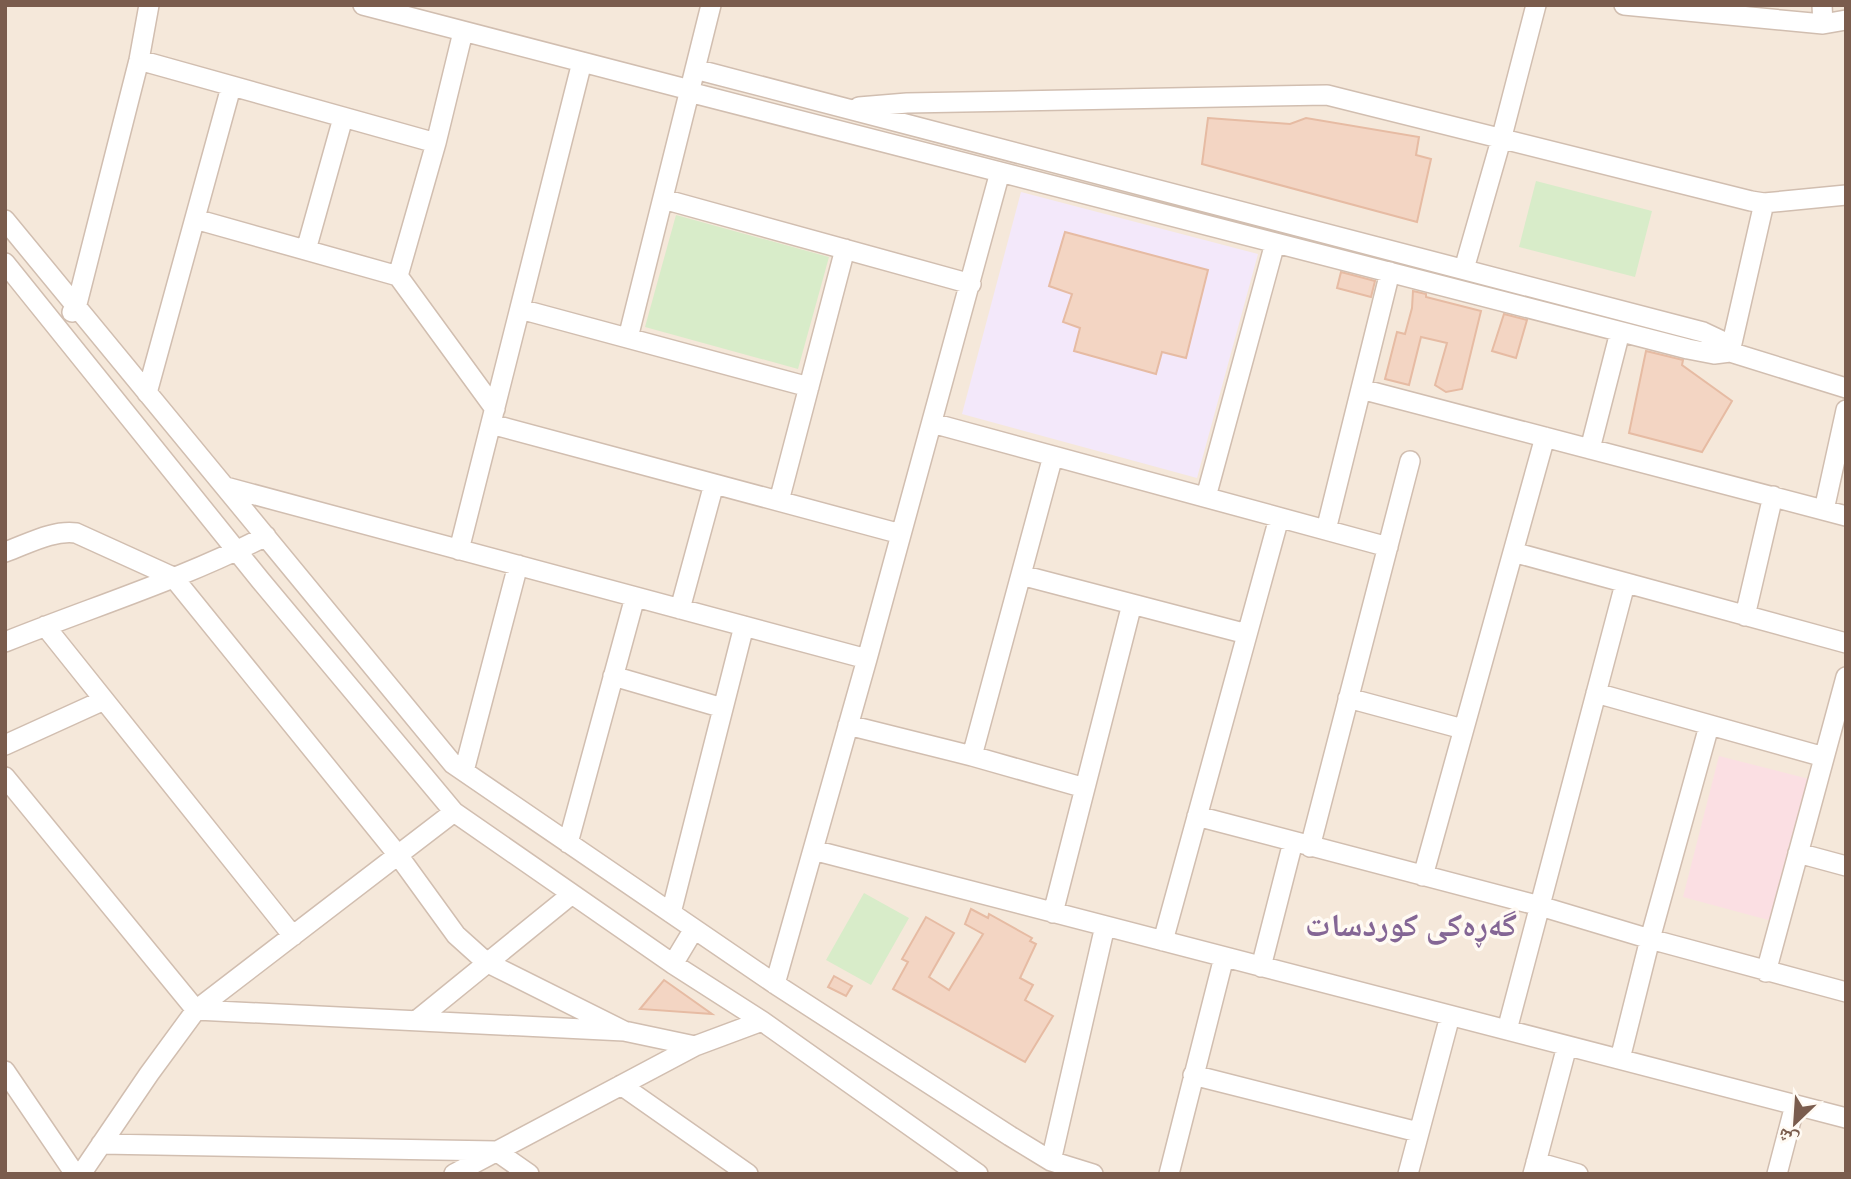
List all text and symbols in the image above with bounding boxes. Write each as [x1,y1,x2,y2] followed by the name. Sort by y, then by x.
[1305,905,1517,948] district label: گەڕەکی کوردسات
[1760,1088,1830,1158] north arrow
[1774,1123,1802,1153] text: ش

